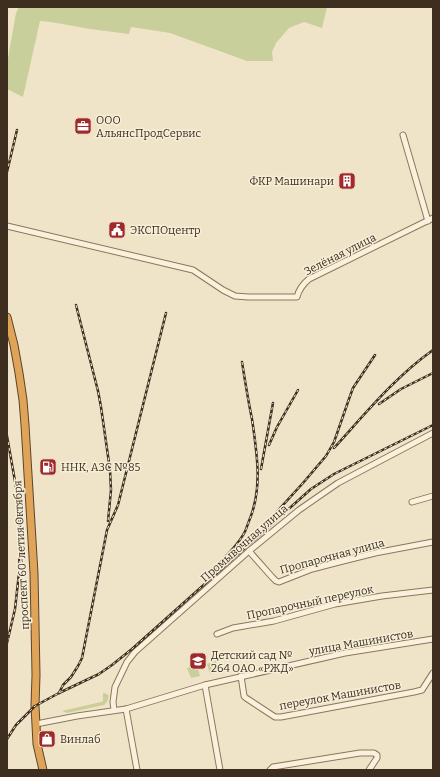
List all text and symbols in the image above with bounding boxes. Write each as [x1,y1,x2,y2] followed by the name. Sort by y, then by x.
[96,114,202,140] place label: ООО АльянсПродСервис
[73,116,93,136] office icon: ООО АльянсПродСервис
[337,171,357,191] building icon: ФКР Машинари
[249,175,334,188] place label: ФКР Машинари
[107,220,127,240] public building icon: ЭКСПОцентр
[130,224,201,237] place label: ЭКСПОцентр
[302,231,378,278] street label: Зелёная улица
[38,457,58,477] fuel station icon: ННК, АЗС №85
[61,461,141,474] place label: ННК, АЗС №85
[11,480,32,630] street label: проспект 60-летия Октября
[198,502,291,585] street label: Промывочная улица
[278,536,386,577] street label: Пропарочная улица
[245,583,375,622] street label: Пропарочный переулок
[307,627,414,658] street label: улица Машинистов
[211,649,294,675] place label: Детский сад № 264 ОАО «РЖД»
[188,651,208,671] school or university icon: Детский сад № 264 ОАО «РЖД»
[278,678,402,713] street label: переулок Машинистов
[37,729,57,749] shop icon: Винлаб
[60,733,100,746] place label: Винлаб

